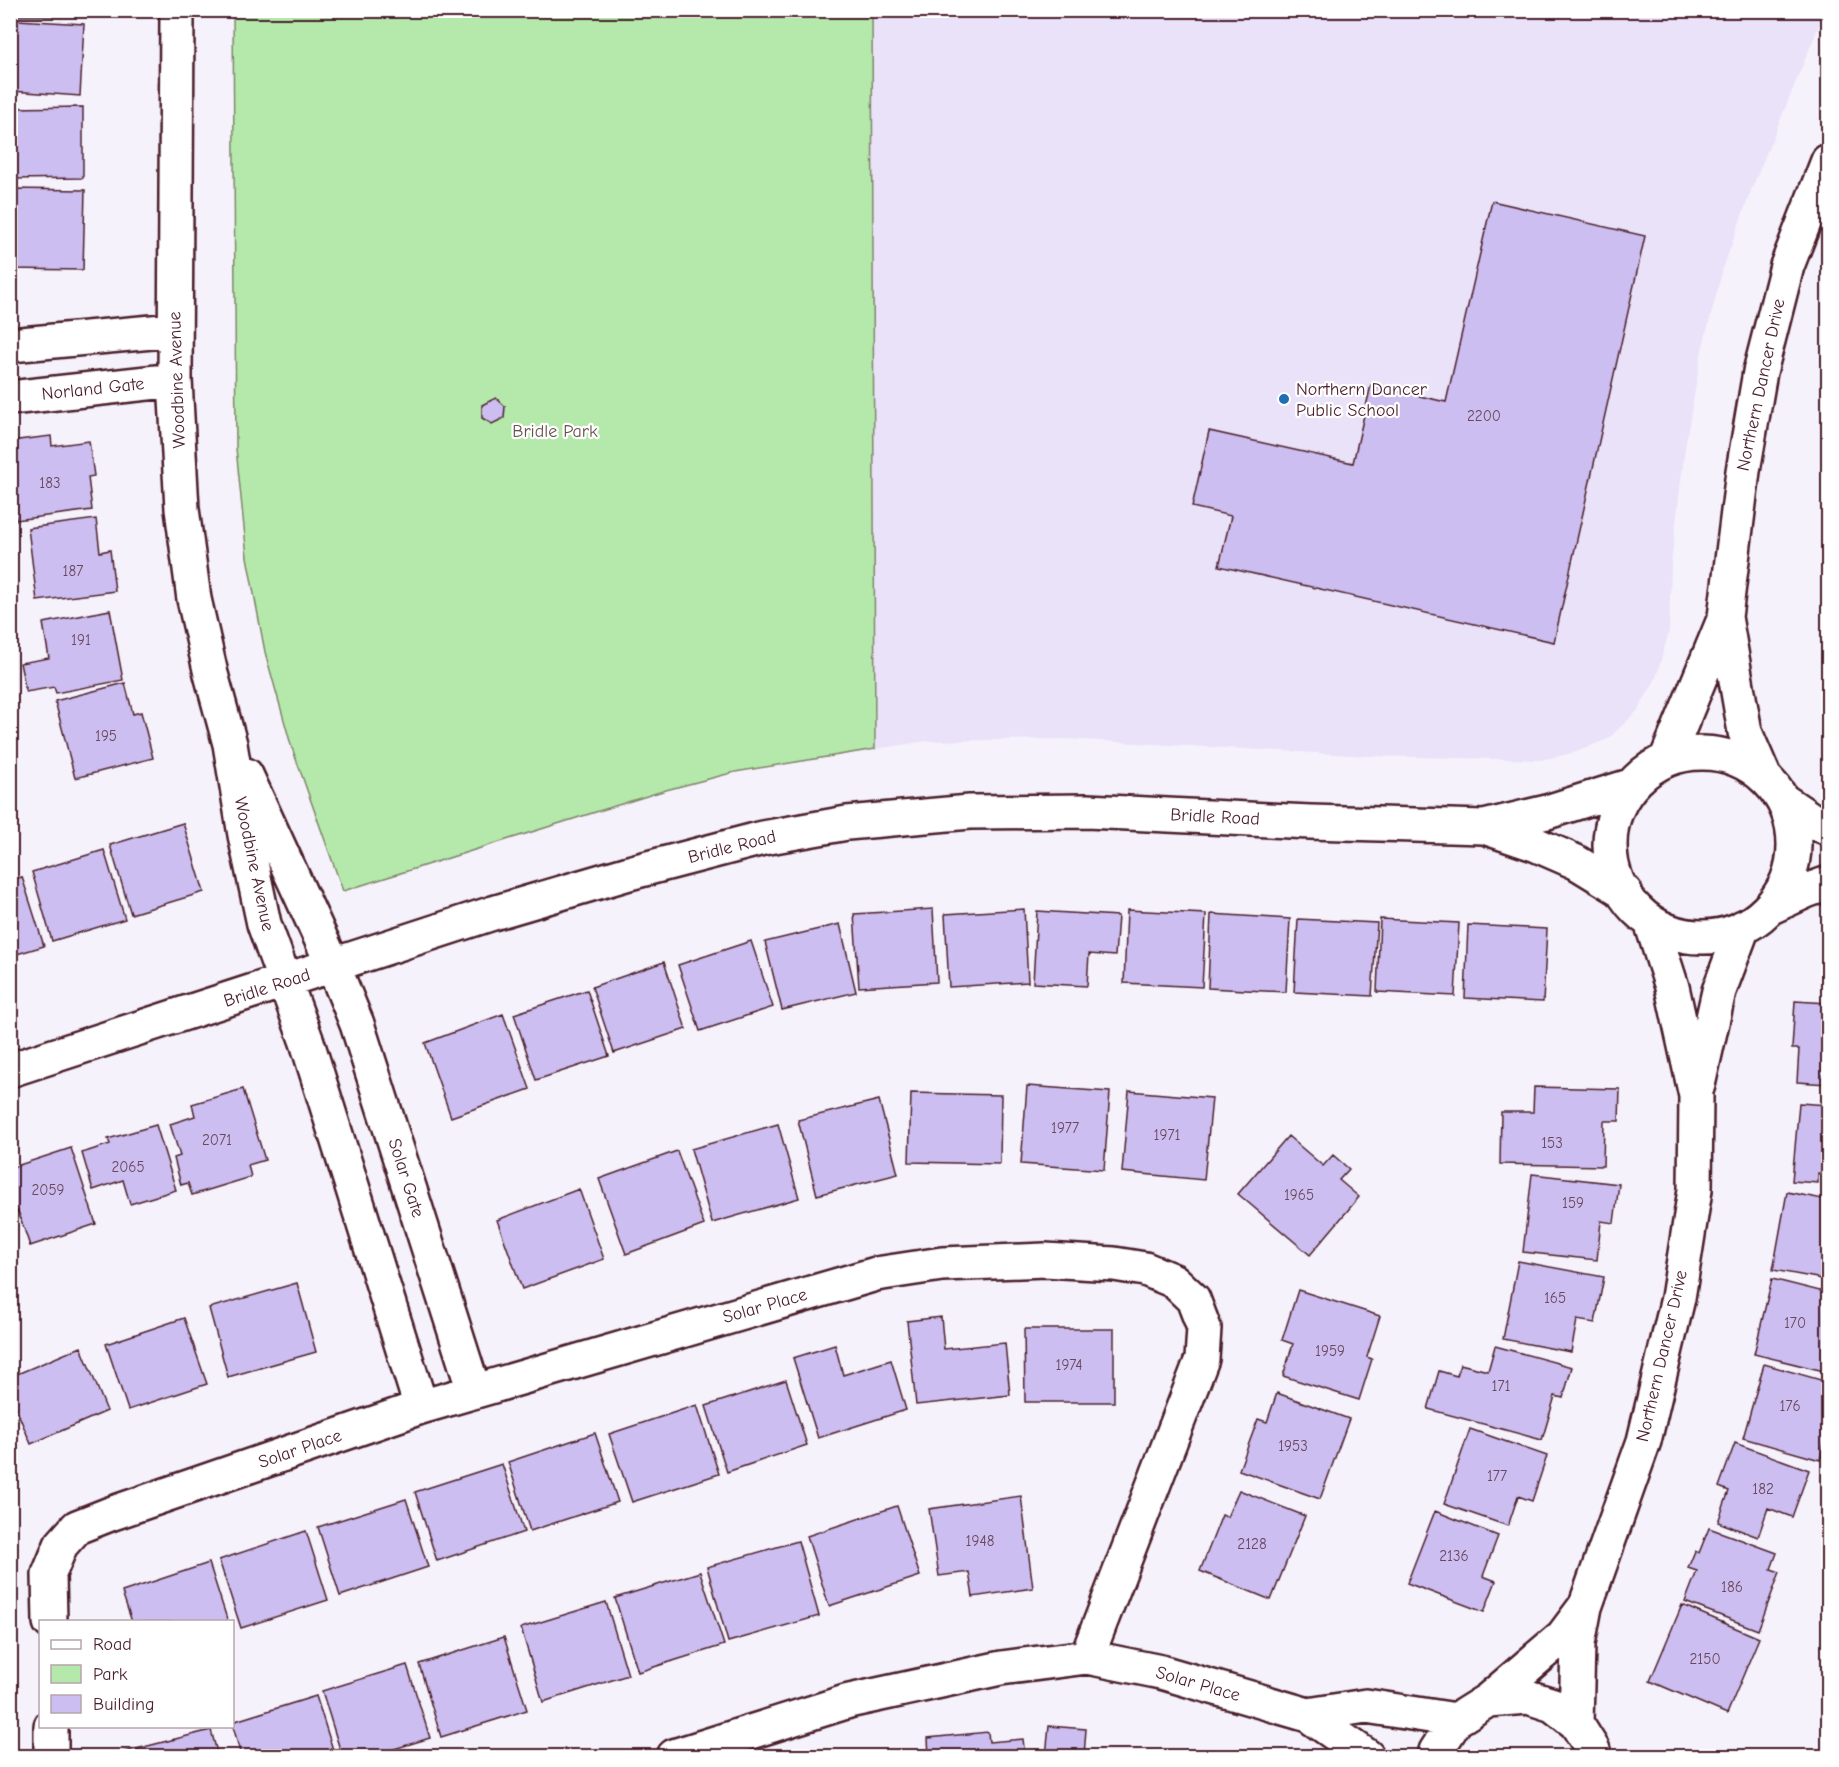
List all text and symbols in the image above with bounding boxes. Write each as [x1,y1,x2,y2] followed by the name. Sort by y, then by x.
[1732,297,1790,473] street label: Northern Dancer Drive
[164,311,190,449] street label: Woodbine Avenue
[41,373,145,405] street label: Norland Gate
[1296,379,1428,421] place label: Northern Dancer Public School
[1277,392,1291,406] marker: Northern Dancer Public School
[1467,407,1501,425] house number: 2200
[512,421,598,442] park label: Bridle Park
[39,474,61,492] house number: 183
[63,562,83,580] house number: 187
[71,631,91,649] house number: 191
[95,727,117,745] house number: 195
[229,795,279,933] street label: Woodbine Avenue
[1170,804,1260,830] street label: Bridle Road
[686,826,778,868] street label: Bridle Road
[221,964,313,1012] street label: Bridle Road
[1051,1119,1079,1137] house number: 1977
[1154,1126,1181,1144] house number: 1971
[202,1131,232,1149] house number: 2071
[1541,1134,1563,1152] house number: 153
[383,1136,429,1220] street label: Solar Gate
[111,1158,145,1176] house number: 2065
[31,1181,65,1199] house number: 2059
[1284,1186,1314,1204] house number: 1965
[1562,1194,1584,1212] house number: 159
[1632,1268,1692,1444] street label: Northern Dancer Drive
[720,1284,810,1328] street label: Solar Place
[1544,1289,1566,1307] house number: 165
[1784,1314,1806,1332] house number: 170
[1315,1342,1345,1360] house number: 1959
[1055,1356,1083,1374] house number: 1974
[1492,1377,1511,1395] house number: 171
[1779,1397,1801,1415] house number: 176
[256,1425,344,1473] street label: Solar Place
[1278,1437,1308,1455] house number: 1953
[1487,1467,1507,1485] house number: 177
[1752,1480,1774,1498] house number: 182
[966,1532,994,1550] house number: 1948
[1237,1535,1267,1553] house number: 2128
[1439,1547,1469,1565] house number: 2136
[1721,1578,1743,1596] house number: 186
[39,1620,234,1728] legend
[93,1634,132,1655] text: Road
[1689,1650,1721,1668] house number: 2150
[1153,1662,1243,1706] street label: Solar Place
[93,1664,128,1685] text: Park
[93,1694,155,1715] text: Building

